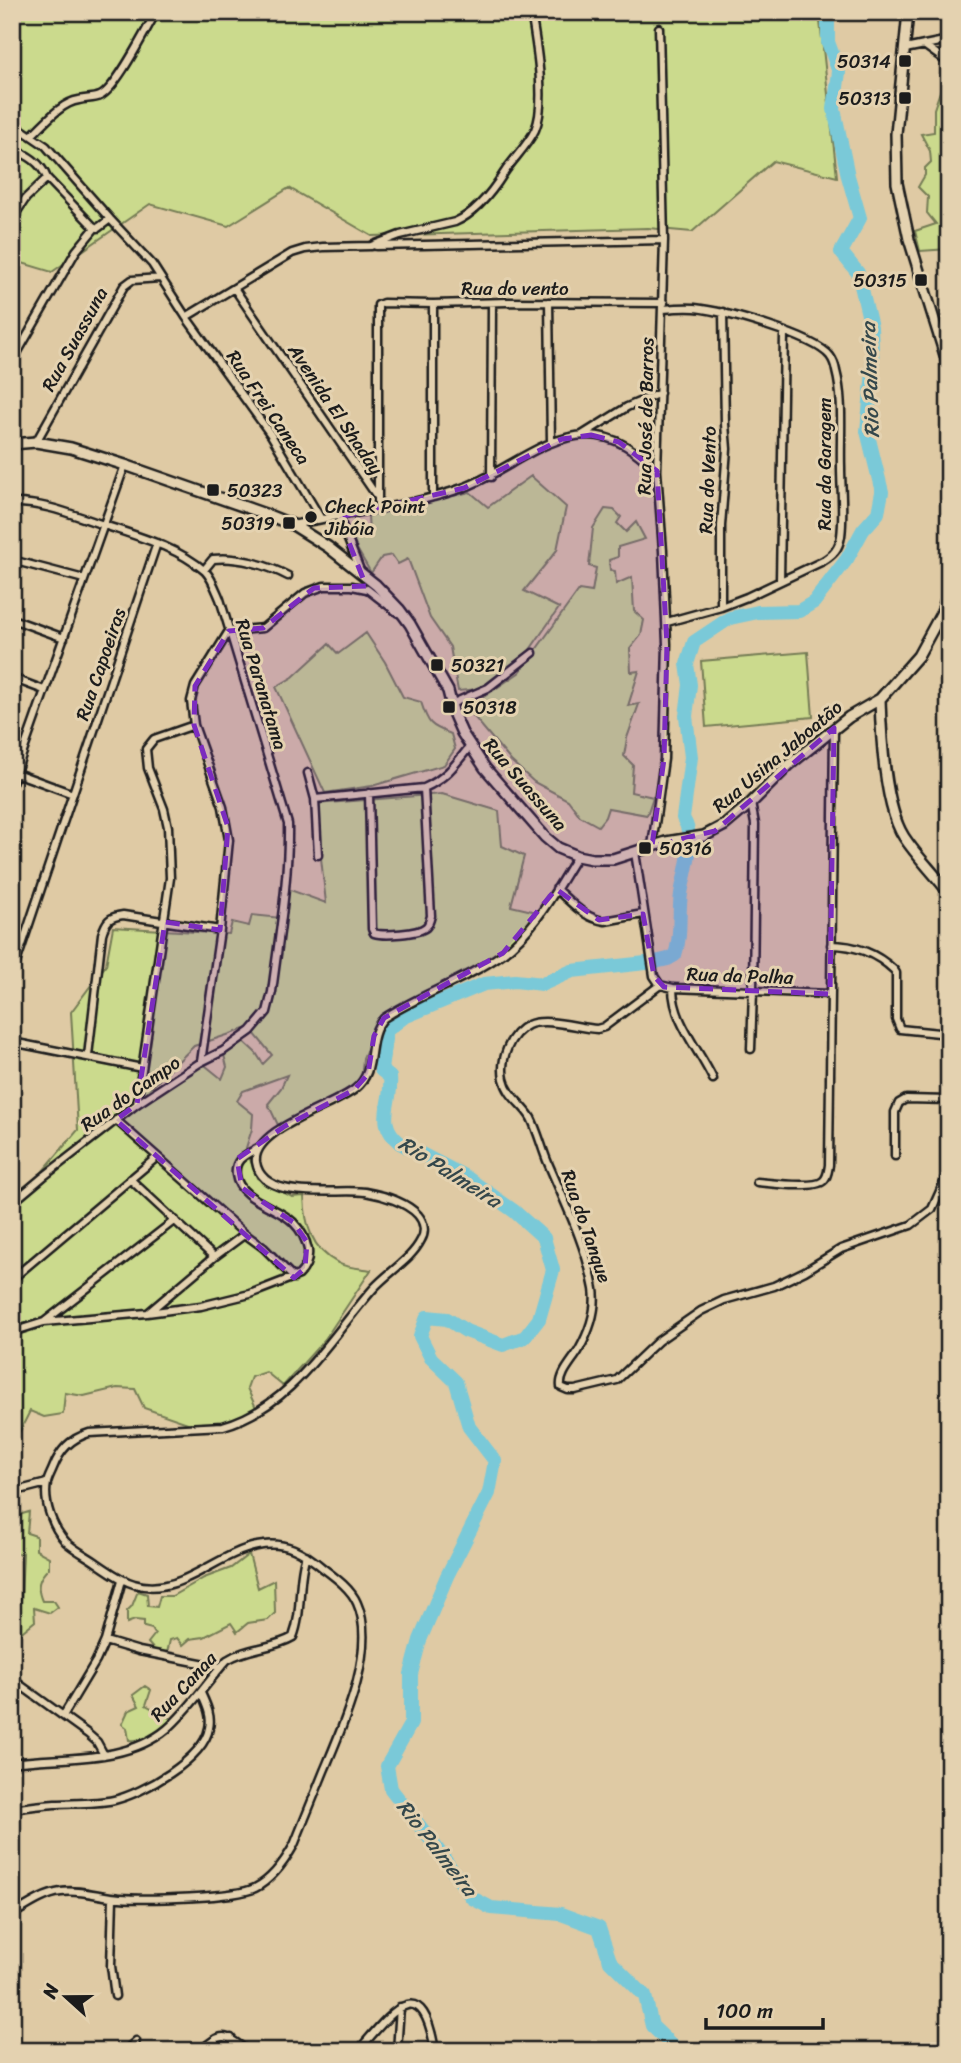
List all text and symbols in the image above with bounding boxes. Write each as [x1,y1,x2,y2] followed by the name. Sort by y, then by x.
[837,45,891,78] place label: 50314
[897,53,913,69] marker: 50314
[838,82,892,115] place label: 50313
[897,90,913,106] marker: 50313
[853,264,907,297] place label: 50315
[461,272,569,305] street label: Rua do vento
[913,272,929,288] marker: 50315
[32,280,117,398] street label: Rua Suassuna
[849,319,891,438] water label: Rio Palmeira
[279,336,392,482] street label: Avenida El Shaday
[628,337,663,495] street label: Rua José de Barros
[218,343,320,472] street label: Rua Frei Caneca
[808,397,841,530] street label: Rua da Garagem
[689,425,726,534] street label: Rua do Vento
[227,474,283,507] place label: 50323
[205,482,221,498] marker: 50323
[324,490,426,545] place label: Check Point Jibóia
[221,507,275,540] place label: 50319
[303,509,319,525] marker: Check Point Jibóia
[281,515,297,531] marker: 50319
[66,603,135,725] street label: Rua Capoeiras
[226,615,297,754] street label: Rua Paranatama
[451,649,504,682] place label: 50321
[429,657,445,673] marker: 50321
[463,691,517,724] place label: 50318
[704,691,850,821] street label: Rua Usina Jaboatão
[441,699,457,715] marker: 50318
[475,730,576,839] street label: Rua Suassuna
[659,832,712,865] place label: 50316
[637,840,653,856] marker: 50316
[686,957,794,994] street label: Rua da Palha
[73,1046,188,1140] street label: Rua do Campo
[391,1125,511,1220] water label: Rio Palmeira
[552,1165,621,1287] street label: Rua do Tanque
[142,1643,225,1729] street label: Rua Canaa
[387,1791,489,1907] water label: Rio Palmeira
[32,1962,102,2032] north arrow
[32,1978,69,2004] text: N
[706,1986,823,2030] scale bar
[716,1992,773,2030] text: 100 m

